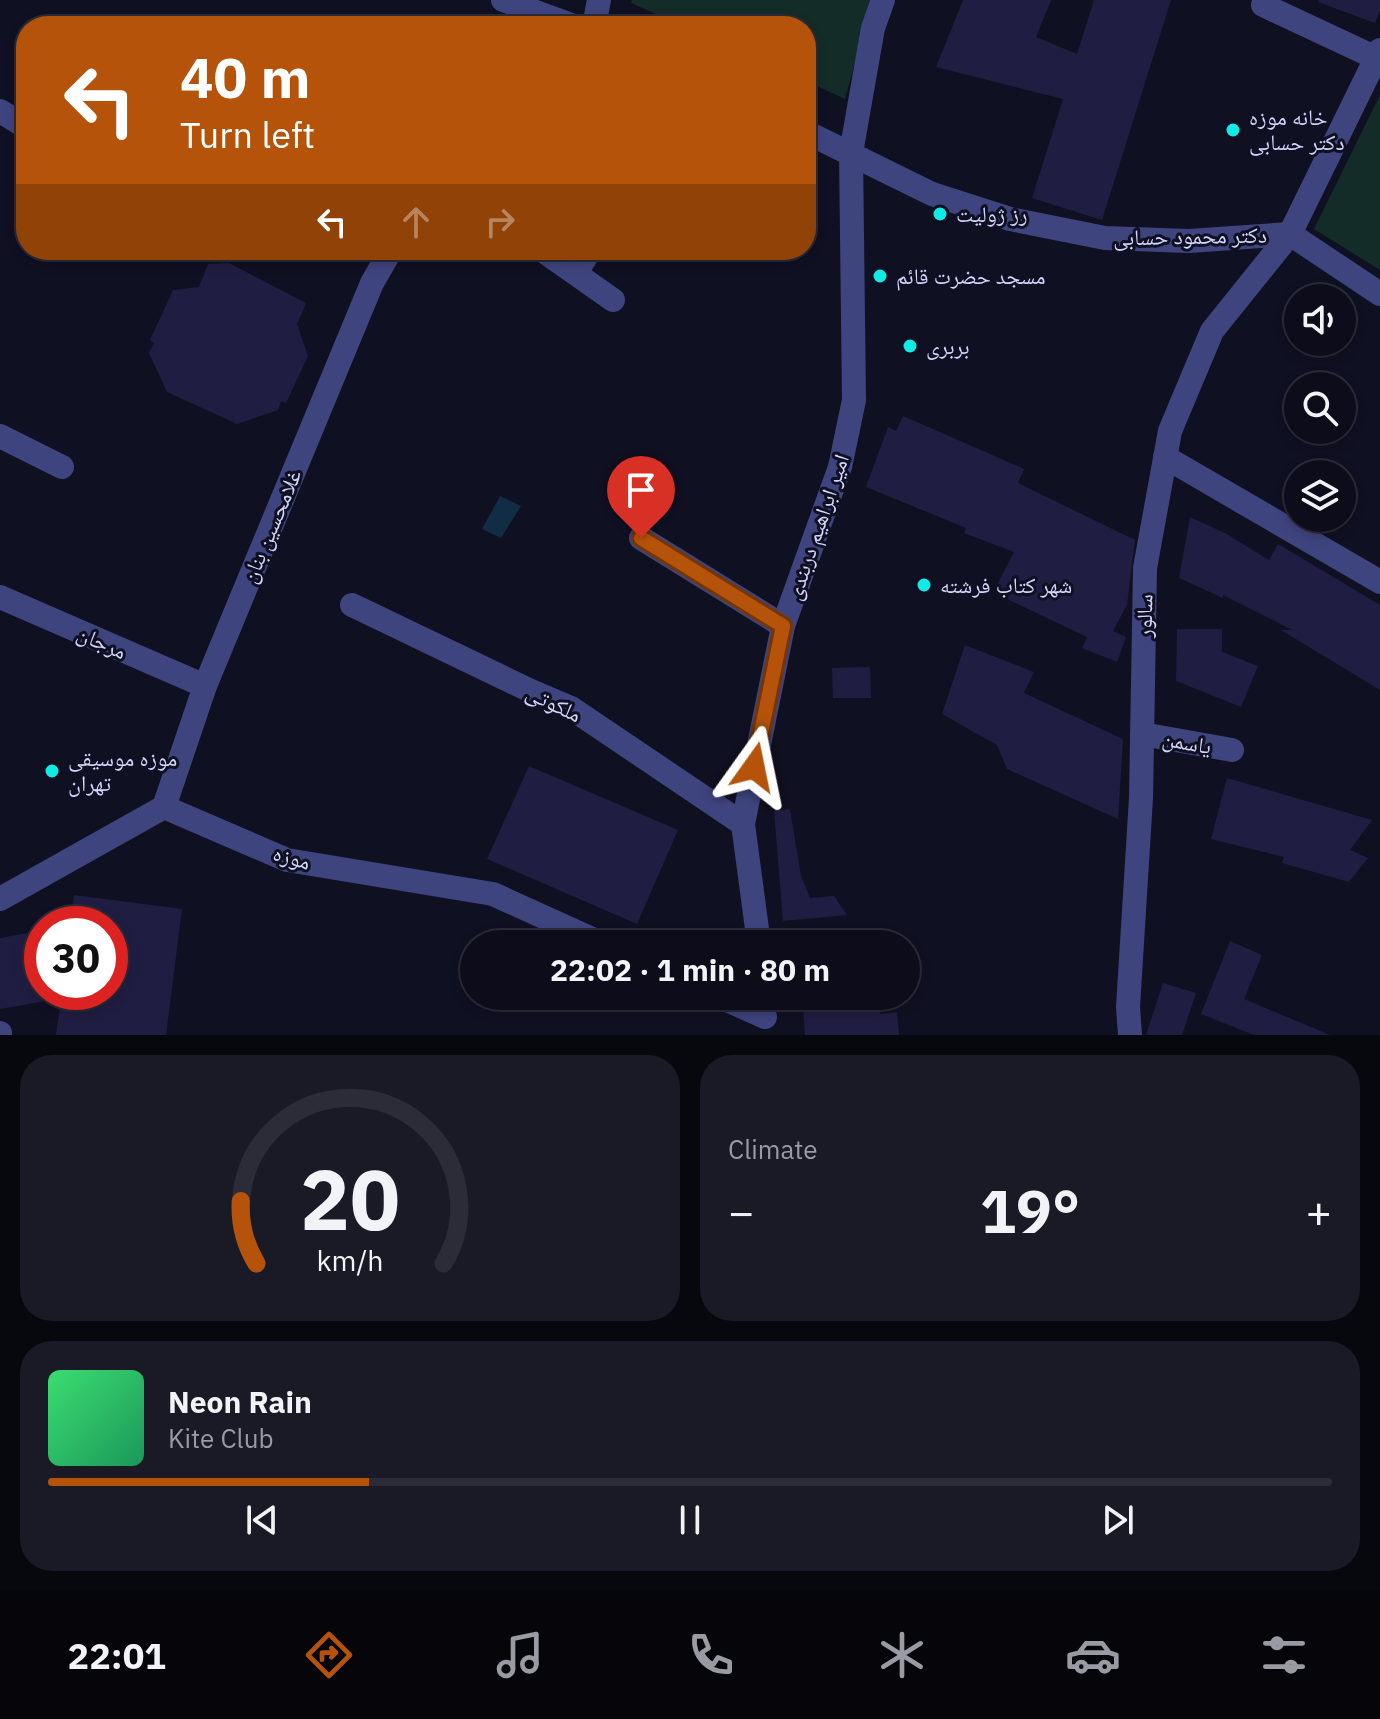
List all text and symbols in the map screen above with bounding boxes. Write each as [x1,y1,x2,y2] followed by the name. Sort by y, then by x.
[180,41,310,113] text: 40 m
[48,48,152,152] icon: left
[1249,102,1345,156] place label: خانه موزه دکتر حسابی
[180,111,315,158] text: Turn left
[1224,121,1242,139] marker: خانه موزه دکتر حسابی
[956,199,1028,228] place label: رز ژولیت
[310,200,354,244] icon: left
[394,200,438,244] icon: ahead
[478,200,522,244] icon: right
[931,205,949,223] marker: رز ژولیت
[1113,220,1267,251] street label: دکتر محمود حسابی
[896,261,1046,291] place label: مسجد حضرت قائم
[871,267,889,285] marker: مسجد حضرت قائم
[1284,284,1356,532] map controls
[1284,284,1356,356] button: sound
[926,331,969,360] place label: بربری
[901,337,919,355] marker: بربری
[1284,372,1356,444] button: search
[778,450,856,604] street label: امیر ابراهیم دربندی
[607,456,675,538] pin
[1284,460,1356,532] button: layers
[234,465,307,587] street label: غلامحسین بنان
[619,468,663,512] icon: arrive
[940,570,1072,599] place label: شهر کتاب فرشته
[915,576,933,594] marker: شهر کتاب فرشته
[1129,594,1158,639] street label: سالور
[73,618,132,665] street label: مرجان
[522,677,587,728] street label: ملکوتی
[1160,723,1214,760] street label: یاسمن
[712,725,796,809] position arrow
[68,743,177,797] place label: موزه موسیقی تهران
[43,762,61,780] marker: موزه موسیقی تهران
[270,837,314,876] street label: موزه
[24,906,128,1010] speed limit sign: 30
[550,950,830,989] text: 22:02 · 1 min · 80 m
[728,1132,818,1166] text: Climate
[300,1145,400,1253] text: 20
[980,1171,1080,1250] text: 19°
[728,1183,754,1240] text: −
[1306,1183,1332,1240] text: +
[316,1242,384,1279] text: km/h
[168,1382,312,1421] text: Neon Rain
[168,1421,273,1455] text: Kite Club
[240,1498,284,1542] icon: previous
[668,1498,712,1542] icon: pause
[1096,1498,1140,1542] icon: next
[301,1627,357,1683] icon: directions
[492,1627,548,1683] icon: music
[683,1627,739,1683] icon: phone
[874,1627,930,1683] icon: climate
[1065,1627,1121,1683] icon: car
[1256,1627,1312,1683] icon: filters
[68,1632,166,1679] text: 22:01

